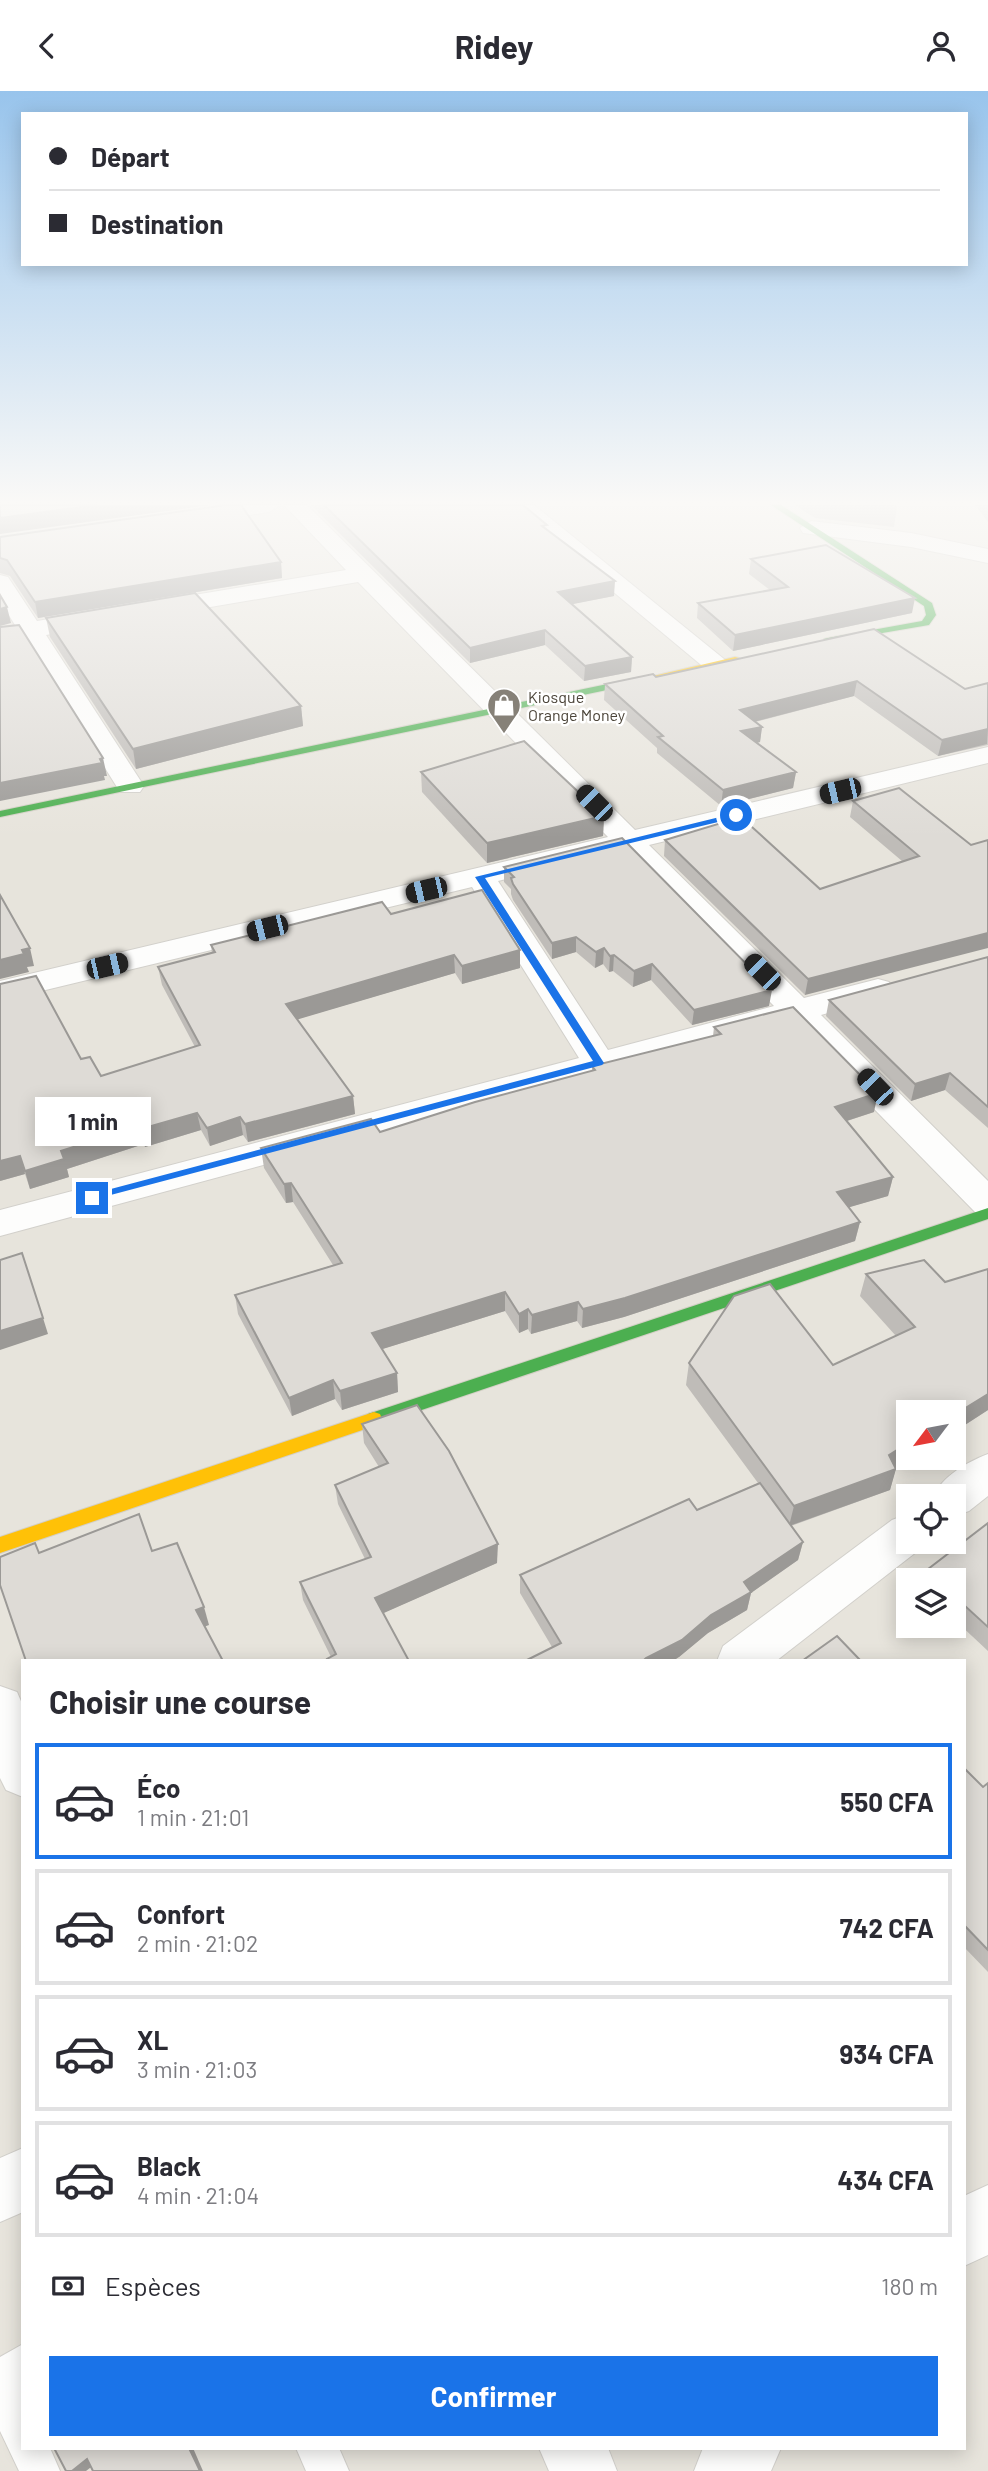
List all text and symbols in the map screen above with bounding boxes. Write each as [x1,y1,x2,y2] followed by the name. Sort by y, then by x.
[28,27,66,65] icon: back
[455,27,533,65] text: Ridey
[922,27,960,65] icon: person
[91,141,170,172] text: Départ
[91,208,224,239] text: Destination
[485,686,523,735] shop icon: Kiosque Orange Money
[528,687,626,724] place label: Kiosque Orange Money
[818,776,863,806] car
[572,781,617,825] car
[720,799,752,831] route start
[404,875,449,905] car
[245,913,290,943] car
[740,950,785,994] car
[85,951,130,981] car
[853,1065,898,1109] car
[34,1097,150,1145] callout: 1 min
[68,1107,118,1135] text: 1 min
[76,1182,108,1214] route end
[896,1400,966,1470] north arrow
[896,1400,966,1638] map controls
[896,1484,966,1554] button: locate
[896,1568,966,1638] button: layers
[49,1682,311,1720] text: Choisir une course
[53,1770,116,1833] icon: car
[137,1772,180,1803] text: Éco
[840,1786,934,1817] text: 550 CFA
[137,1803,249,1831] text: 1 min · 21:01
[53,1896,116,1959] icon: car
[137,1898,225,1929] text: Confort
[840,1912,934,1943] text: 742 CFA
[137,1929,258,1957] text: 2 min · 21:02
[53,2022,116,2085] icon: car
[137,2024,168,2055] text: XL
[839,2038,934,2069] text: 934 CFA
[137,2055,257,2083] text: 3 min · 21:03
[53,2148,116,2211] icon: car
[137,2150,201,2181] text: Black
[838,2164,934,2195] text: 434 CFA
[137,2181,259,2209] text: 4 min · 21:04
[49,2267,87,2305] icon: cash
[105,2270,201,2301] text: Espèces
[881,2272,938,2300] text: 180 m
[49,2356,938,2436] button: Confirmer

